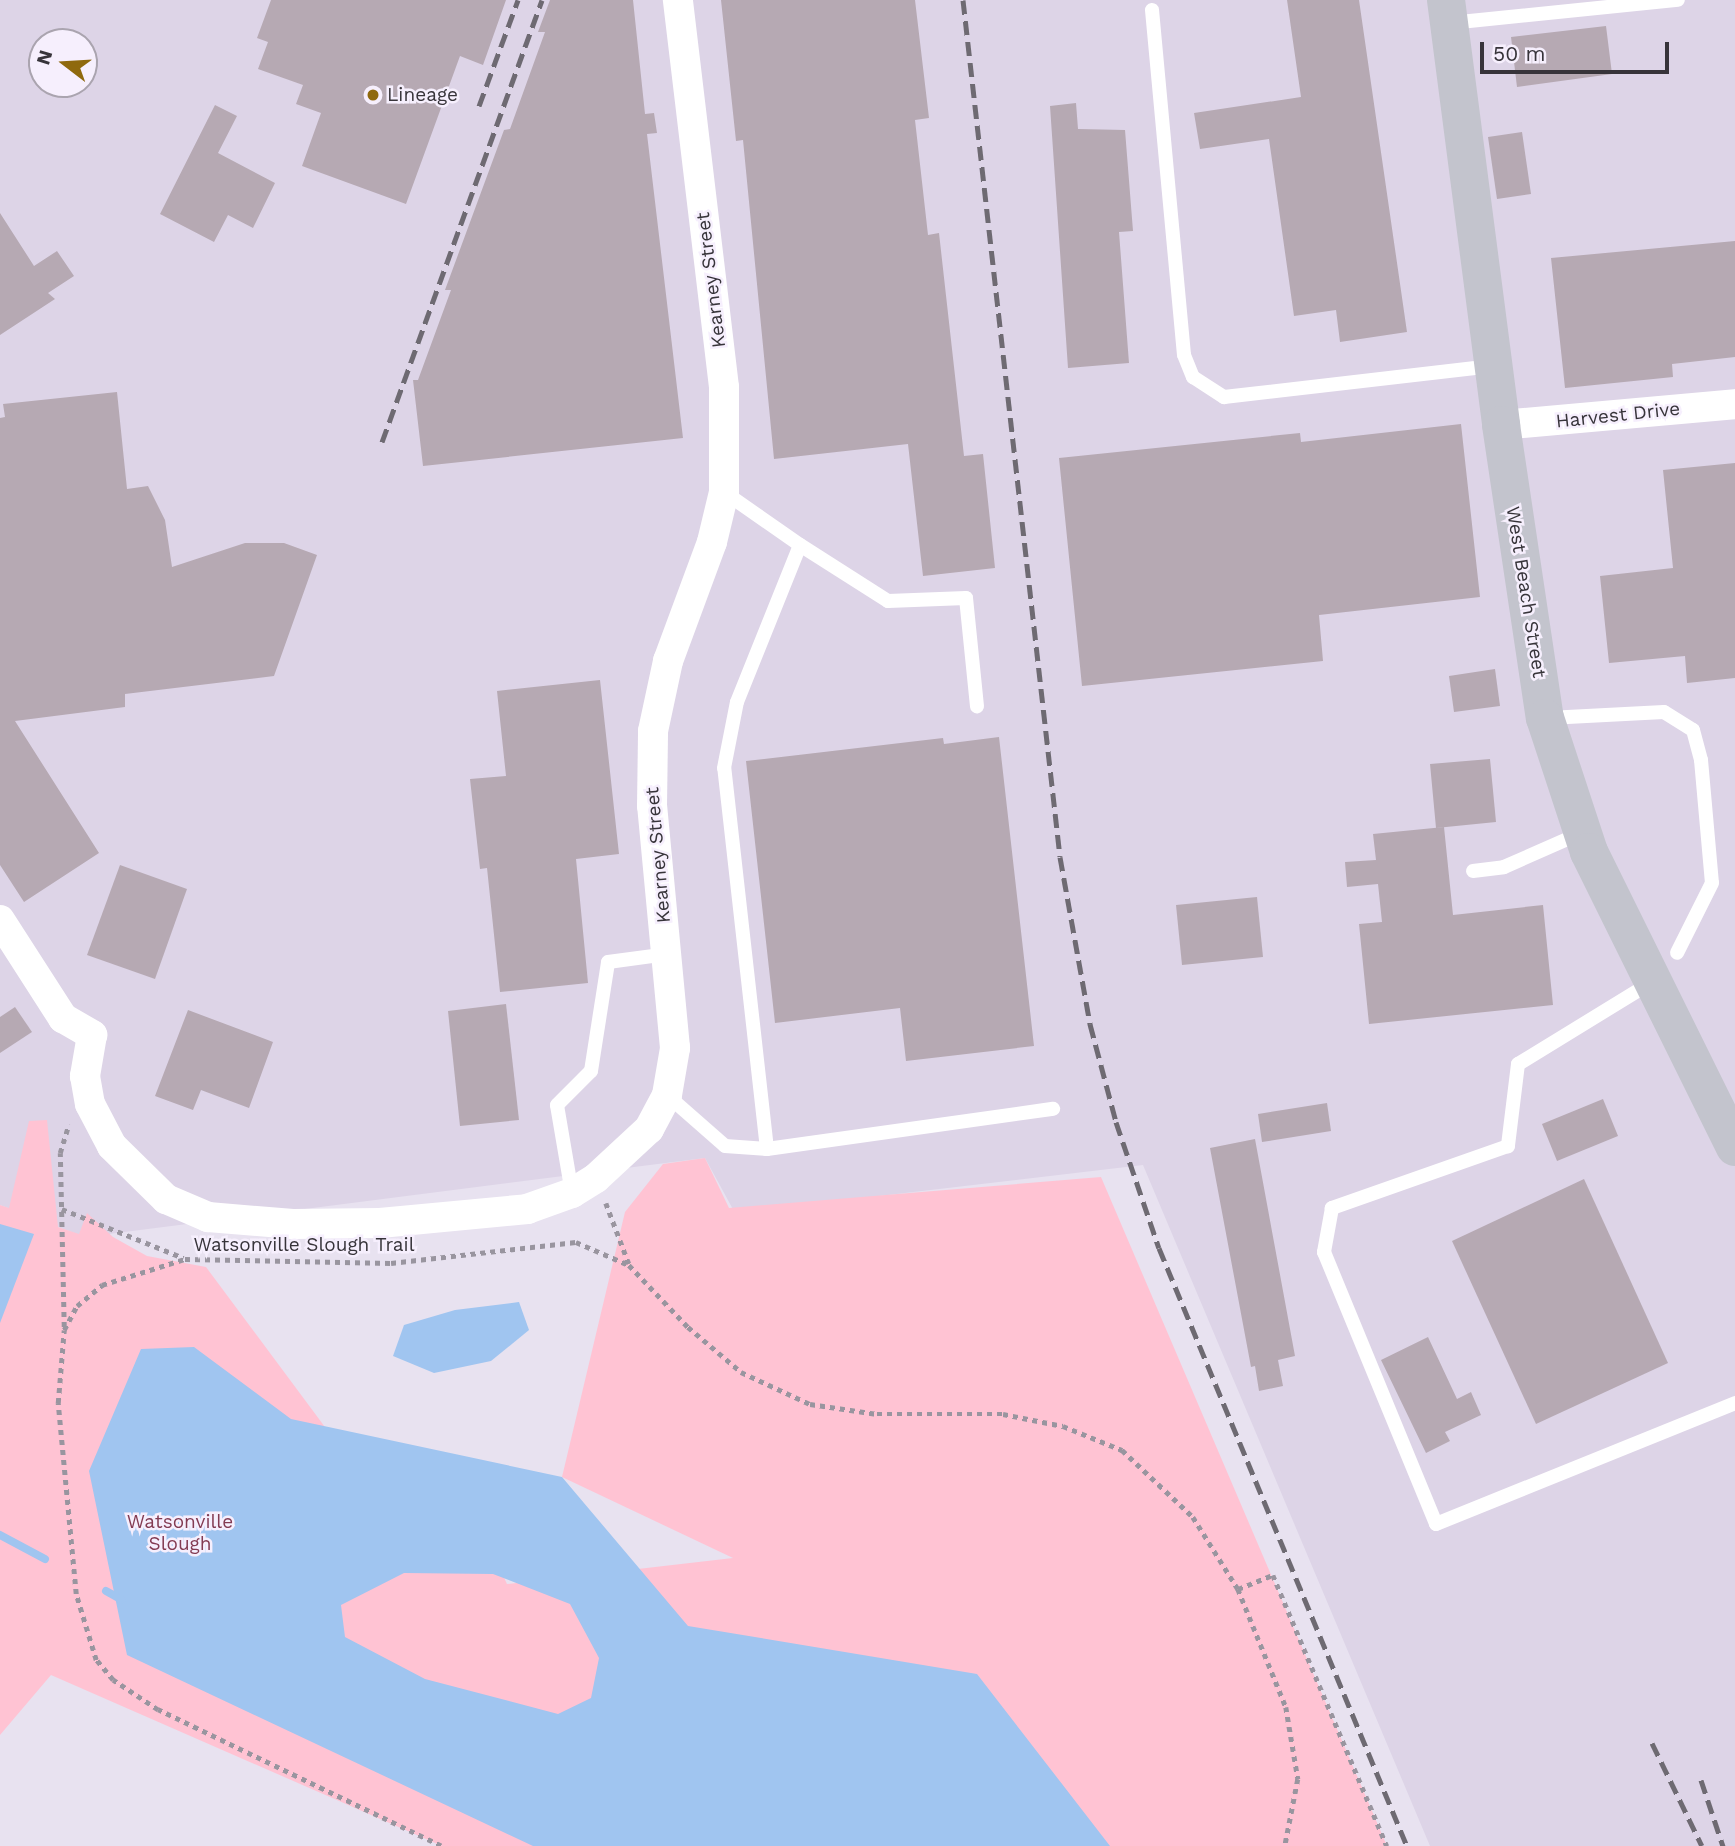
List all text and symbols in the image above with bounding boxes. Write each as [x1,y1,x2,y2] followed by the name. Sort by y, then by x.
[28,28,98,98] north arrow
[1483,28,1672,72] scale bar
[1493,41,1545,66] text: 50 m
[31,47,57,67] text: N
[387,84,458,106] place label: Lineage
[365,87,381,103] marker: Lineage
[691,211,731,349] street label: Kearney Street
[1555,397,1681,433] street label: Harvest Drive
[1501,505,1551,679] street label: West Beach Street
[641,786,675,924] street label: Kearney Street
[193,1234,415,1256] street label: Watsonville Slough Trail
[127,1511,233,1555] park label: Watsonville Slough

